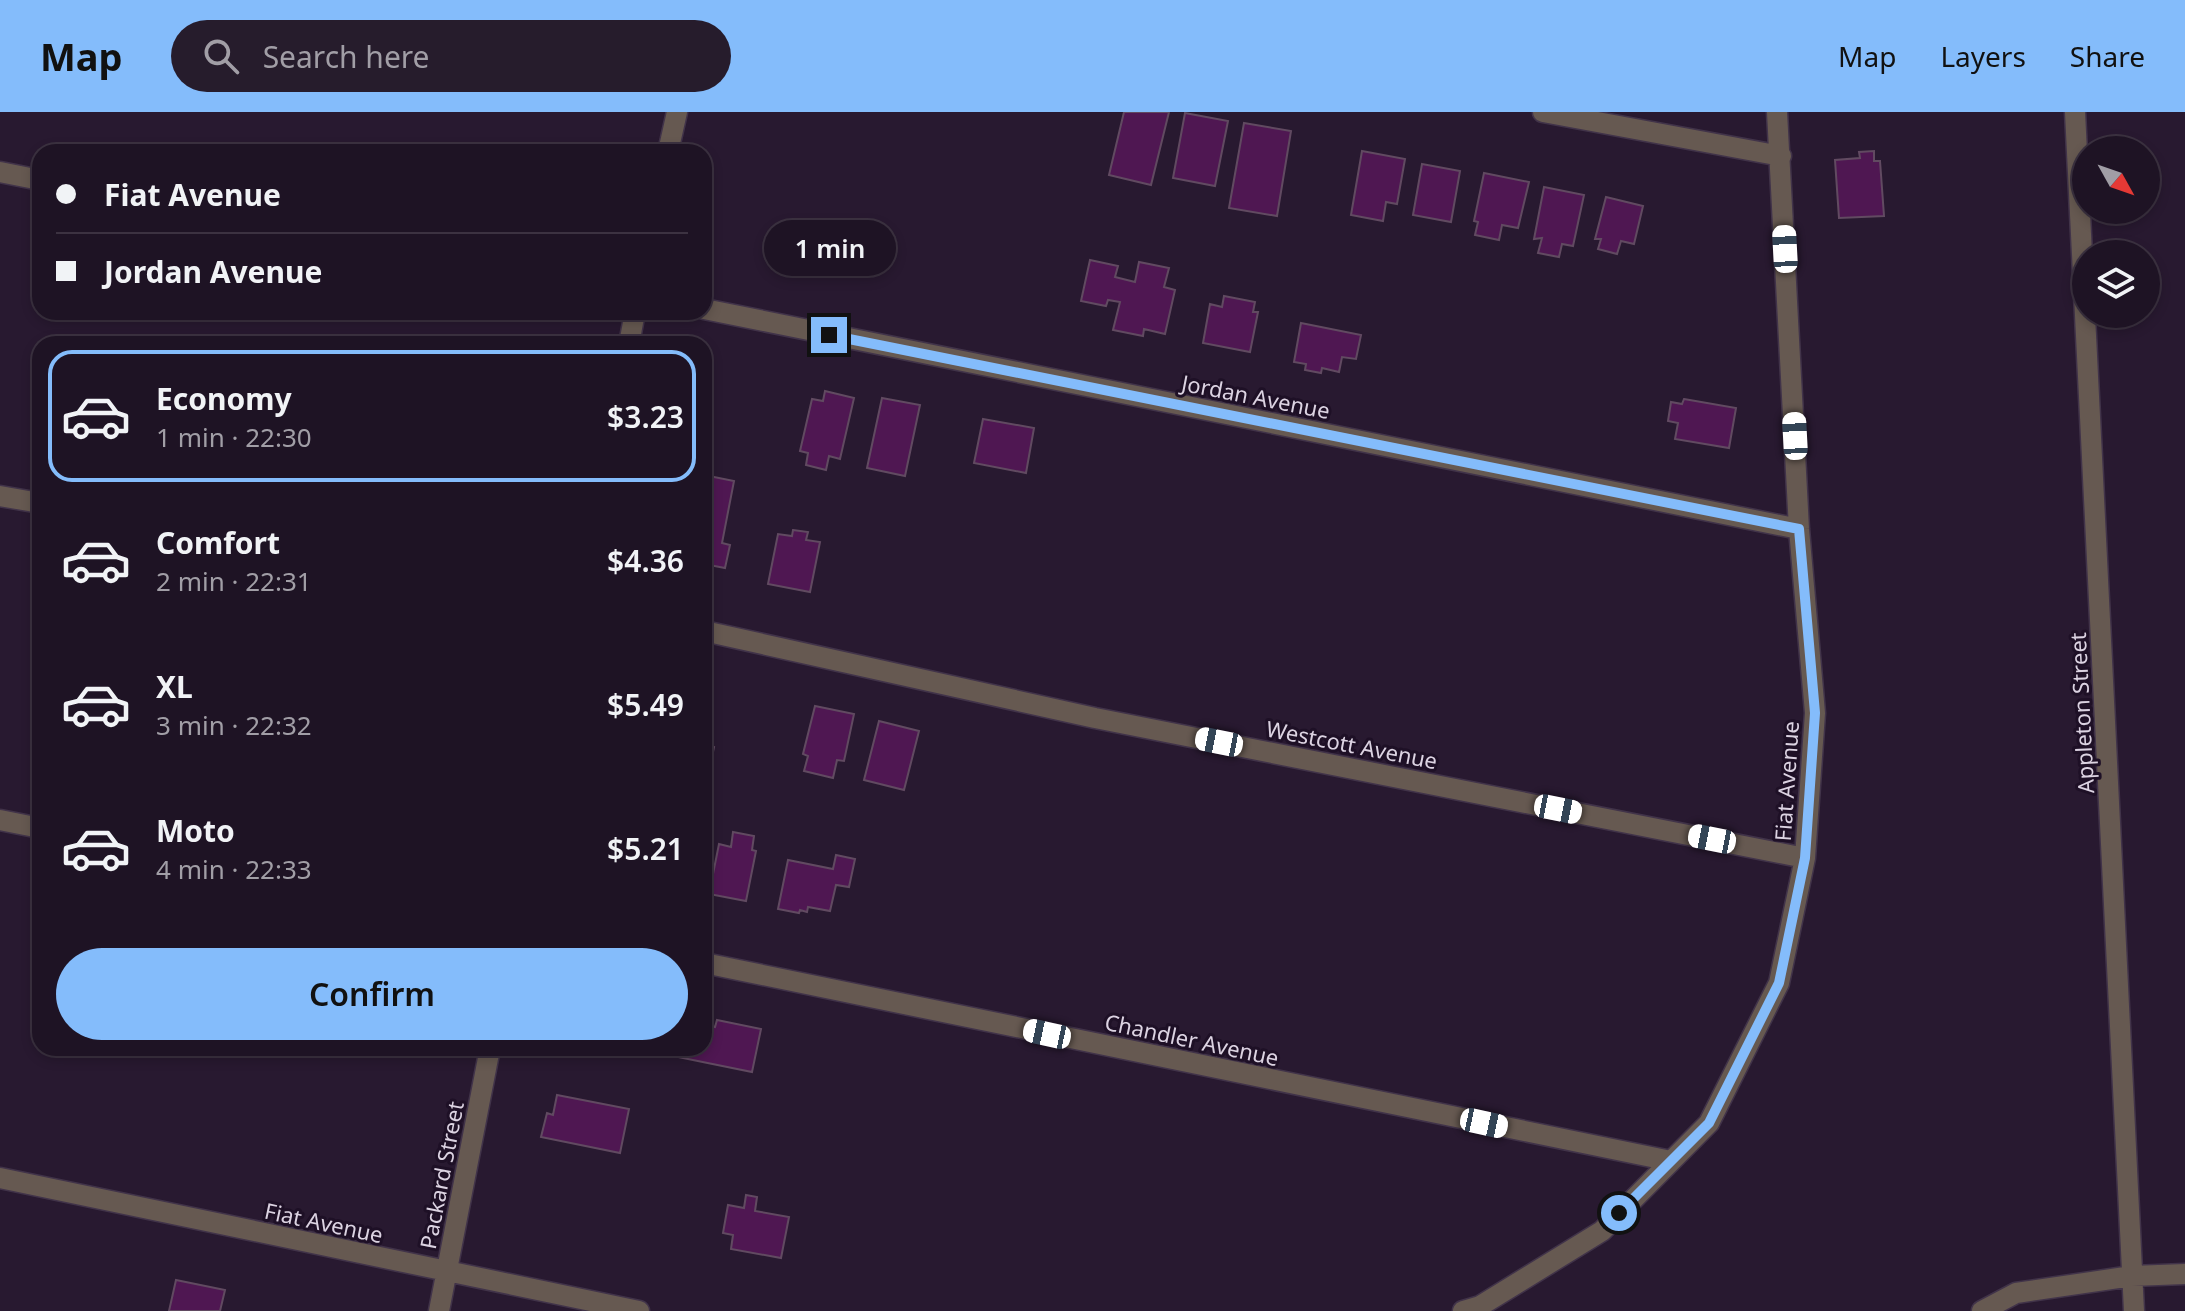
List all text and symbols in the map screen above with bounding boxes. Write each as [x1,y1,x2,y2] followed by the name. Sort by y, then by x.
[171,20,731,92] search box
[40,30,123,82] text: Map
[199,34,243,78] icon: search
[263,36,430,77] text: Search here
[1838,37,1896,75] text: Map
[1940,37,2026,75] text: Layers
[2070,37,2145,75] text: Share
[2072,136,2160,224] north arrow
[2072,136,2160,328] map controls
[104,174,281,215] text: Fiat Avenue
[763,219,895,275] callout: 1 min
[1772,224,1798,274] car
[795,230,865,266] text: 1 min
[2072,240,2160,328] button: layers
[104,251,322,292] text: Jordan Avenue
[811,317,847,353] route end
[1177,367,1333,425] street label: Jordan Avenue
[156,378,292,419] text: Economy
[60,380,132,452] icon: car
[607,396,684,437] text: $3.23
[1782,411,1808,461] car
[156,419,312,455] text: 1 min · 22:30
[156,522,280,563] text: Comfort
[60,524,132,596] icon: car
[607,540,684,581] text: $4.36
[156,563,312,599] text: 2 min · 22:31
[2062,632,2100,794] street label: Appleton Street
[156,666,193,707] text: XL
[60,668,132,740] icon: car
[607,684,684,725] text: $5.49
[156,707,312,743] text: 3 min · 22:32
[1264,713,1440,775] street label: Westcott Avenue
[1767,720,1805,842] street label: Fiat Avenue
[1193,726,1245,758] car
[1532,793,1584,825] car
[156,810,235,851] text: Moto
[60,812,132,884] icon: car
[1686,823,1738,855] car
[607,828,684,869] text: $5.21
[156,851,312,887] text: 4 min · 22:33
[56,948,688,1040] button: Confirm
[1102,1006,1282,1072] street label: Chandler Avenue
[1021,1017,1073,1051] car
[412,1099,470,1251] street label: Packard Street
[1458,1106,1510,1140] car
[262,1195,386,1249] street label: Fiat Avenue
[1601,1195,1637,1231] route start

